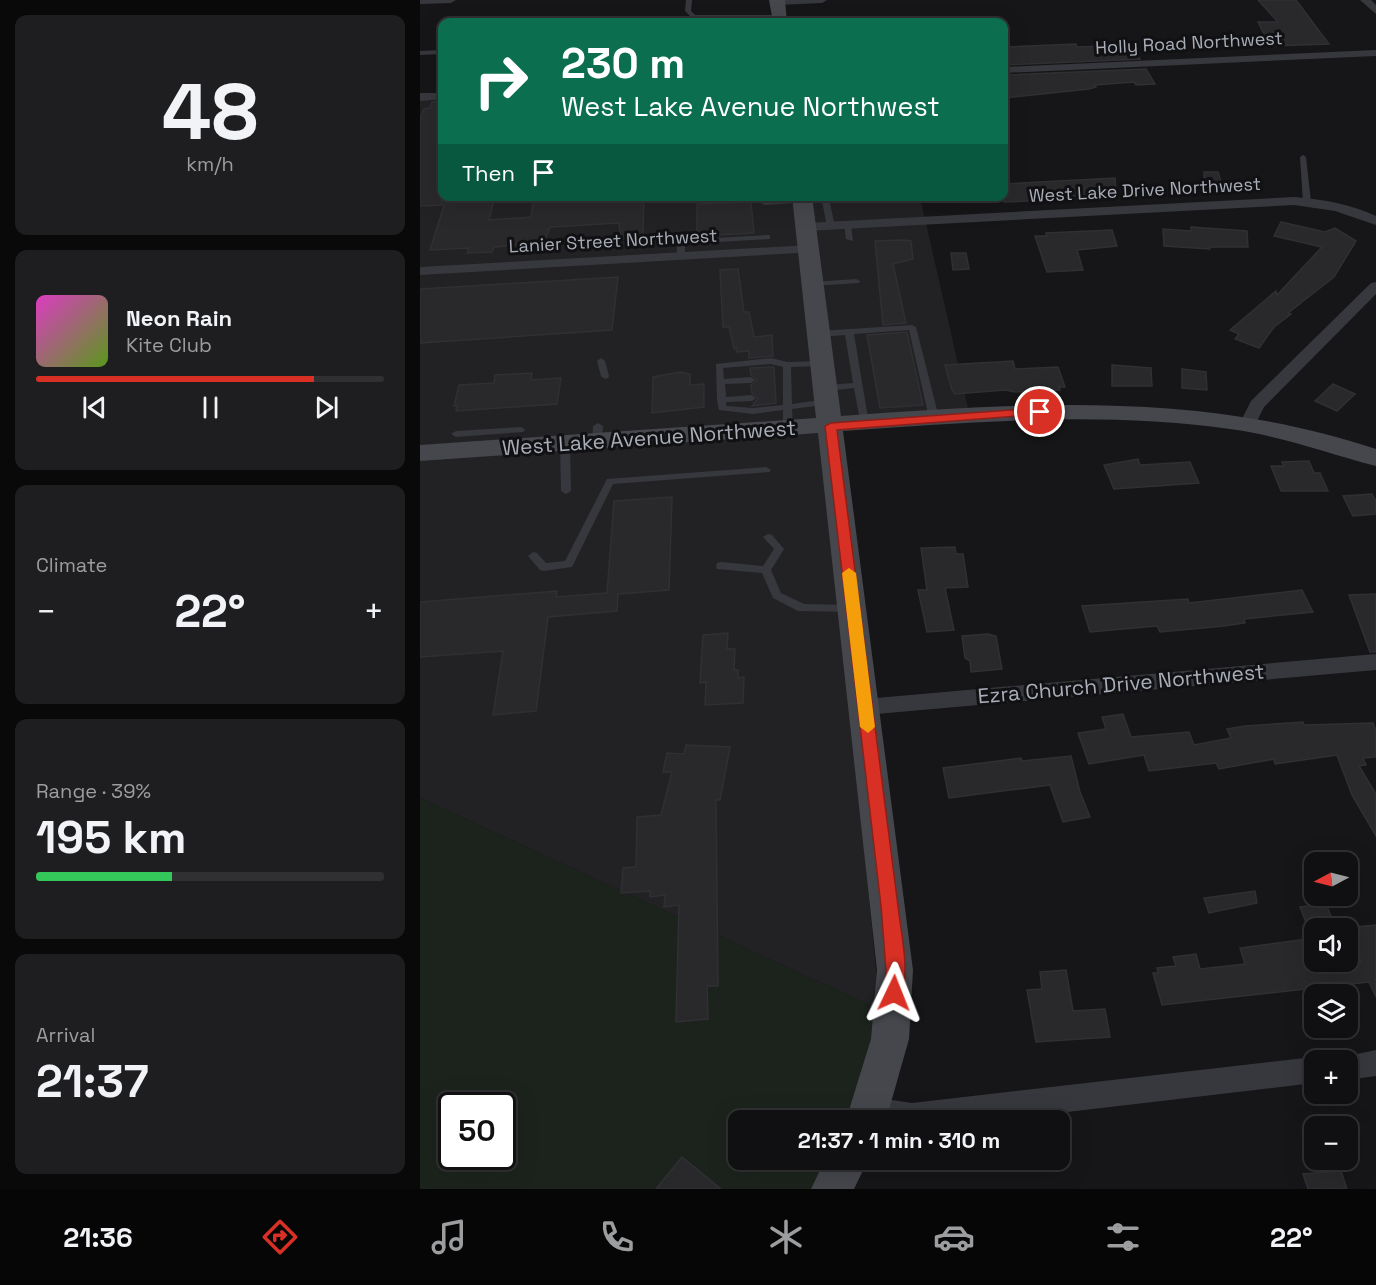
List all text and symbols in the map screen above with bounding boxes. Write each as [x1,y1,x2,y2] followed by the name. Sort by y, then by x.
[1095,26,1283,59] street label: Holly Road Northwest
[561,37,685,90] text: 230 m
[462,42,540,120] icon: right
[162,62,258,162] text: 48
[561,89,940,124] text: West Lake Avenue Northwest
[186,151,234,177] text: km/h
[527,156,560,189] icon: arrive
[462,159,515,187] text: Then
[1028,172,1262,207] street label: West Lake Drive Northwest
[508,224,718,257] street label: Lanier Street Northwest
[126,304,232,332] text: Neon Rain
[126,332,212,358] text: Kite Club
[1014,386,1065,437] pin
[78,391,111,424] icon: previous
[194,391,227,424] icon: pause
[310,391,343,424] icon: next
[1023,395,1056,428] icon: arrive
[501,414,797,461] street label: West Lake Avenue Northwest
[36,552,107,578] text: Climate
[174,583,246,640] text: 22°
[36,591,56,633] text: −
[364,591,384,633] text: +
[976,658,1265,709] street label: Ezra Church Drive Northwest
[36,778,151,804] text: Range · 39%
[36,809,186,866] text: 195 km
[1304,852,1358,906] north arrow
[1304,852,1358,1170] map controls
[1304,918,1358,972] button: sound
[862,961,926,1025] position arrow
[1304,984,1358,1038] button: layers
[36,1022,95,1048] text: Arrival
[1304,1050,1358,1104] button: +
[36,1053,149,1110] text: 21:37
[438,1092,516,1170] speed limit sign: 50
[1304,1116,1358,1170] button: −
[798,1126,1000,1154] text: 21:37 · 1 min · 310 m
[259,1216,301,1258] icon: directions
[428,1216,470,1258] icon: music
[596,1216,638,1258] icon: phone
[765,1216,807,1258] icon: climate
[933,1216,975,1258] icon: car
[1102,1216,1144,1258] icon: filters
[63,1220,133,1255] text: 21:36
[1270,1220,1313,1255] text: 22°

